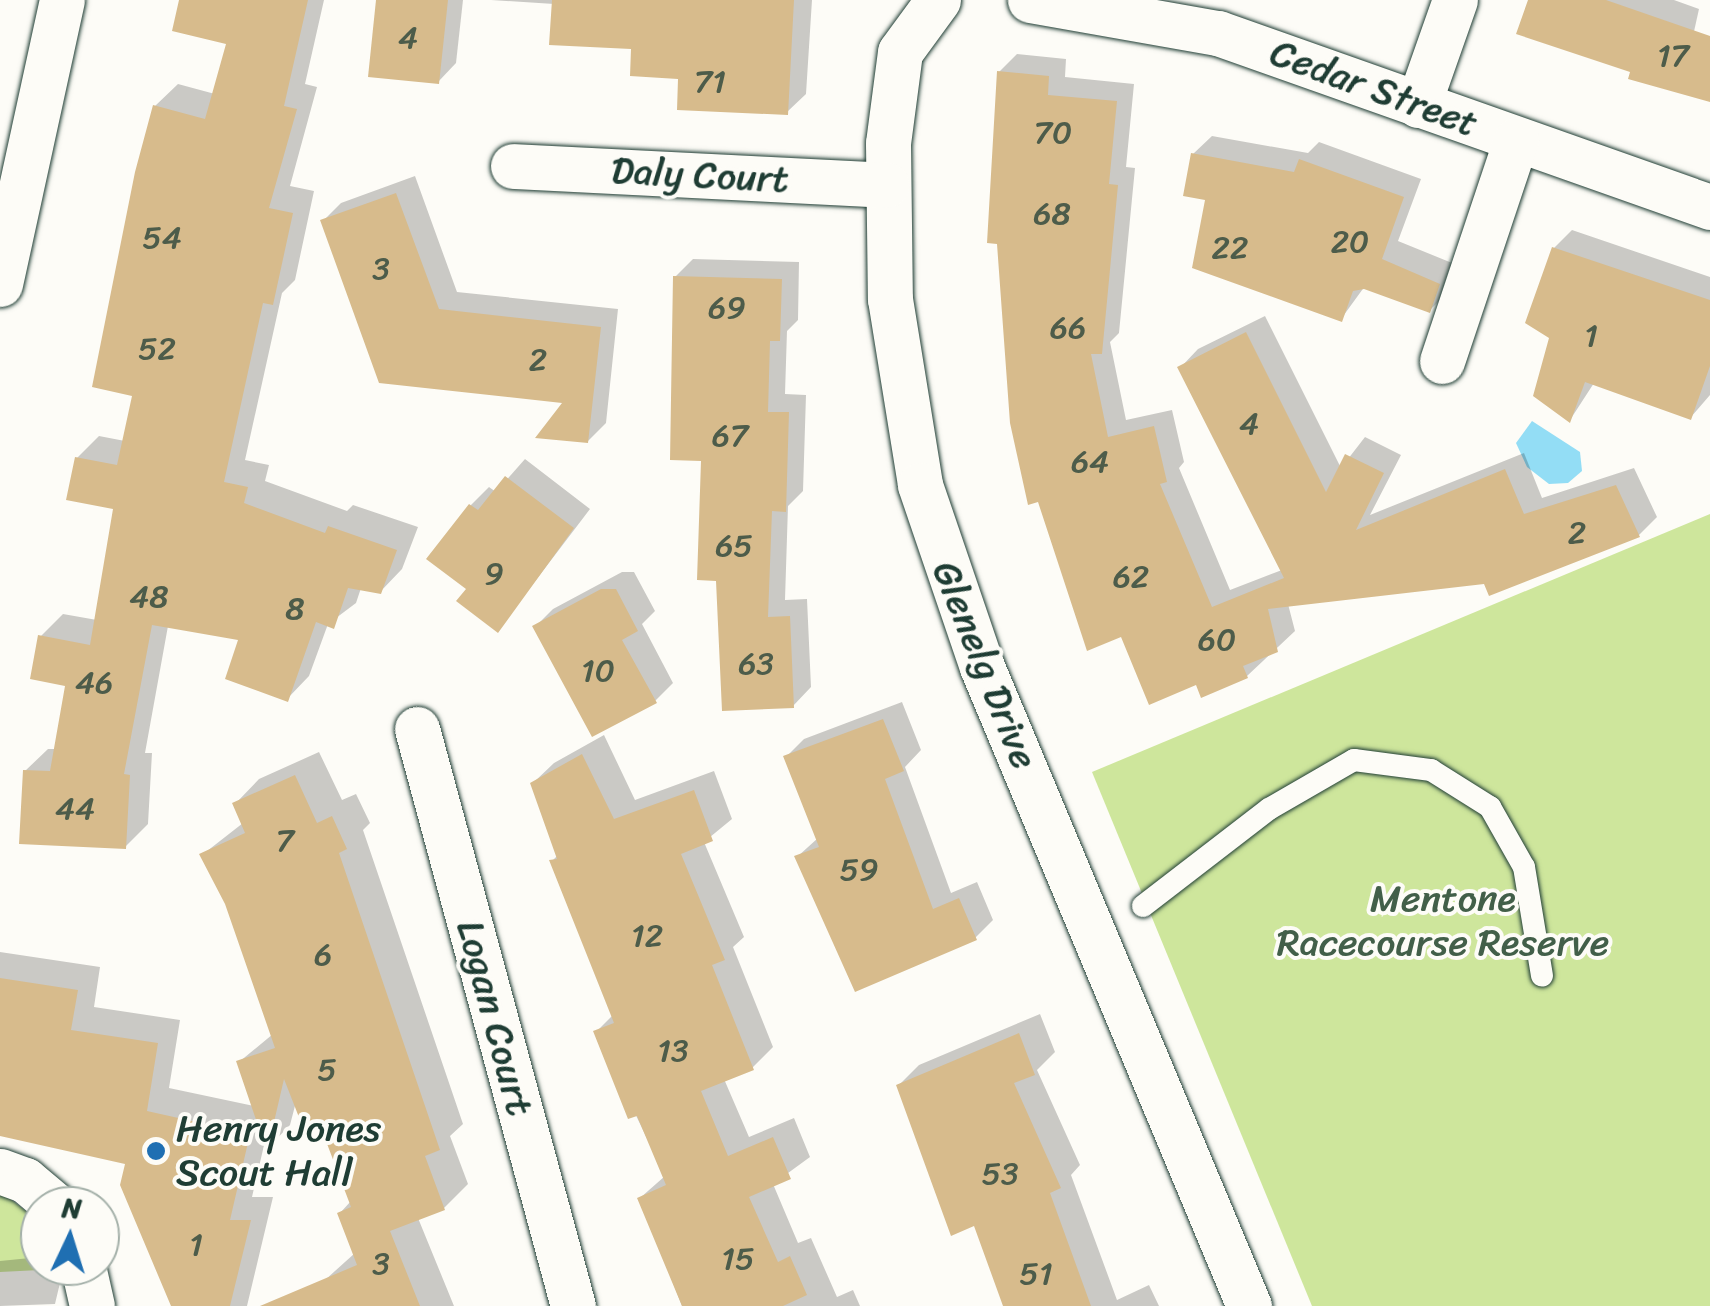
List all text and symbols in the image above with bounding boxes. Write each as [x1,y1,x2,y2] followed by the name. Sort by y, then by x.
[398,19,418,57] house number: 4
[1264,29,1484,147] street label: Cedar Street
[1657,37,1689,75] house number: 17
[694,63,726,101] house number: 71
[1034,114,1072,152] house number: 70
[610,148,790,202] street label: Daly Court
[1033,195,1071,233] house number: 68
[142,219,182,257] house number: 54
[1331,223,1369,261] house number: 20
[1212,229,1248,267] house number: 22
[372,250,390,288] house number: 3
[708,289,746,327] house number: 69
[1050,309,1086,347] house number: 66
[1584,317,1598,355] house number: 1
[138,330,176,368] house number: 52
[529,341,547,379] house number: 2
[1239,405,1259,443] house number: 4
[712,417,748,455] house number: 67
[1071,443,1109,481] house number: 64
[1568,514,1586,552] house number: 2
[715,527,753,565] house number: 65
[923,554,1047,776] street label: Glenelg Drive
[484,555,504,593] house number: 9
[1113,558,1149,596] house number: 62
[129,578,169,616] house number: 48
[285,590,305,628] house number: 8
[1198,621,1236,659] house number: 60
[738,645,774,683] house number: 63
[581,652,615,690] house number: 10
[75,664,113,702] house number: 46
[55,790,95,828] house number: 44
[276,822,294,860] house number: 7
[839,851,879,889] house number: 59
[1277,876,1609,966] park label: Mentone Racecourse Reserve
[447,915,543,1121] street label: Logan Court
[631,917,663,955] house number: 12
[314,936,332,974] house number: 6
[657,1032,689,1070] house number: 13
[317,1051,337,1089] house number: 5
[176,1106,382,1196] place label: Henry Jones Scout Hall
[145,1140,167,1162] marker: Henry Jones Scout Hall
[981,1155,1019,1193] house number: 53
[61,1182,83,1233] text: N
[20,1186,120,1286] north arrow
[189,1226,203,1264] house number: 1
[721,1240,755,1278] house number: 15
[372,1245,390,1283] house number: 3
[1019,1255,1053,1293] house number: 51

